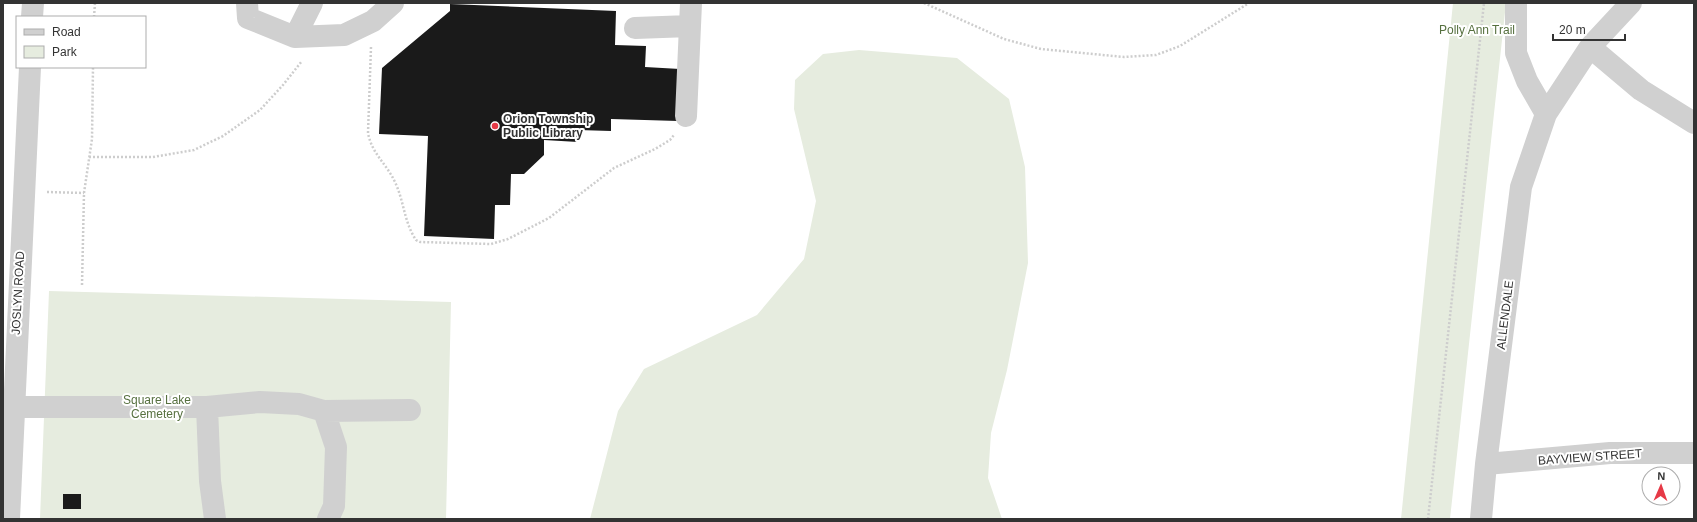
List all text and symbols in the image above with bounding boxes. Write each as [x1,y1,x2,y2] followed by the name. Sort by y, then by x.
[16,16,146,68] legend
[1553,16,1625,42] scale bar
[1439,23,1515,37] park label: Polly Ann Trail
[1559,23,1586,37] text: 20 m
[52,25,81,39] text: Road
[52,45,78,59] text: Park
[503,112,593,140] place label: Orion Township Public Library
[490,121,500,131] marker: Orion Township Public Library
[9,250,27,335] street label: JOSLYN ROAD
[1494,280,1516,350] street label: ALLENDALE
[123,393,191,421] park label: Square Lake Cemetery
[1537,446,1643,468] street label: BAYVIEW STREET
[1641,466,1681,506] north arrow
[1657,470,1666,482] text: N

